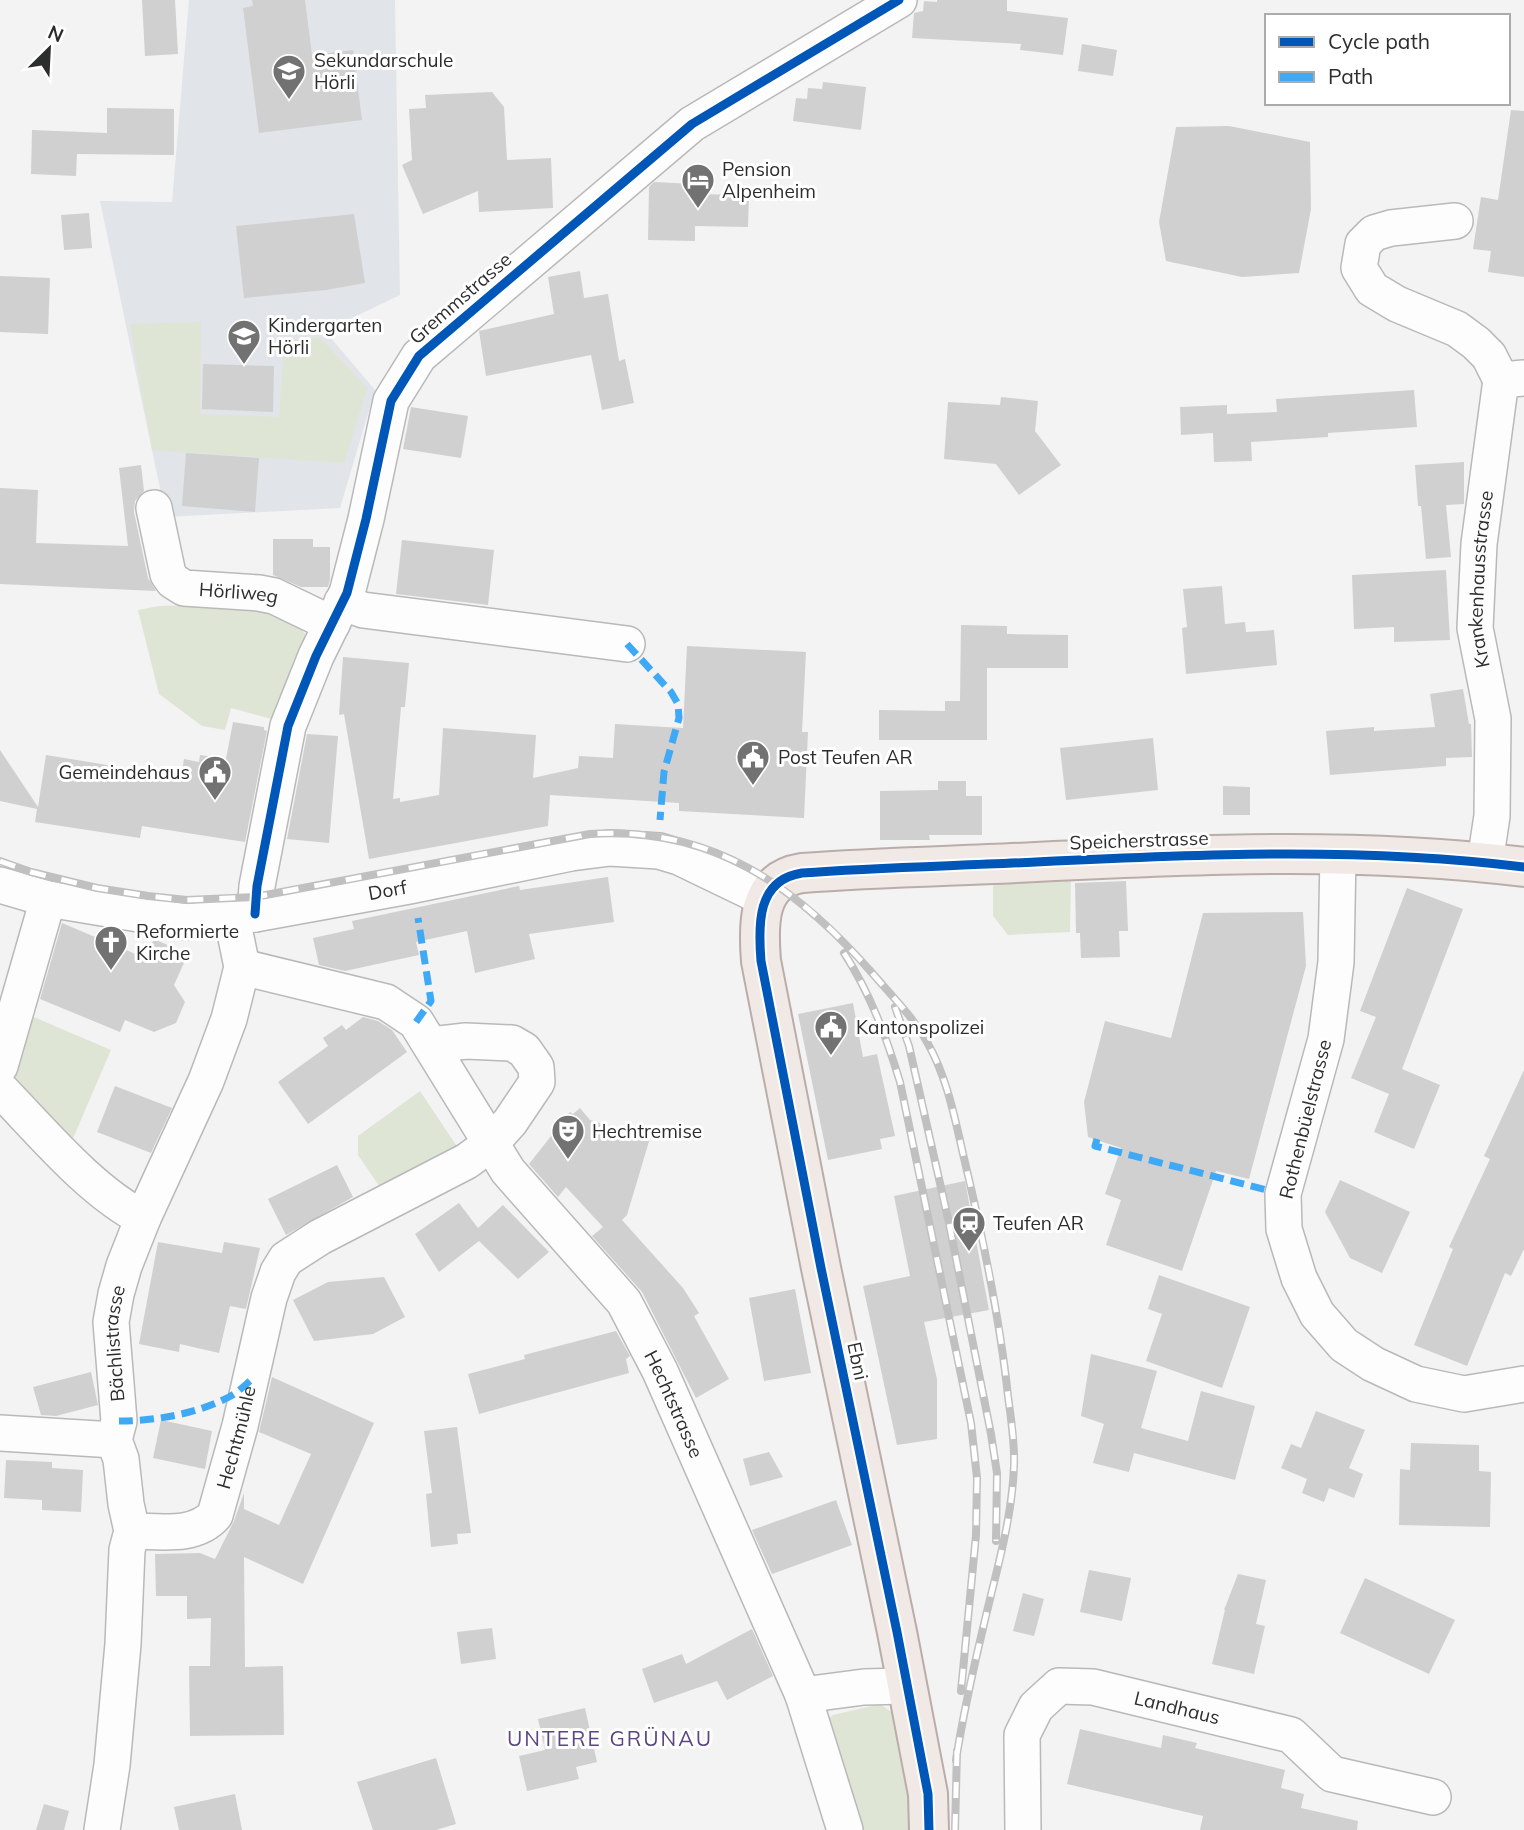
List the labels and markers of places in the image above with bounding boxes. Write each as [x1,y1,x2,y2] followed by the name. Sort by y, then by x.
[314,48,453,94] place label: Sekundarschule Hörli
[270,52,308,101] school or university icon: Sekundarschule Hörli
[722,157,816,203] place label: Pension Alpenheim
[679,161,717,210] hotel icon: Pension Alpenheim
[268,313,383,359] place label: Kindergarten Hörli
[225,317,263,366] school or university icon: Kindergarten Hörli
[734,738,772,787] public building icon: Post Teufen AR
[778,745,913,769] place label: Post Teufen AR
[196,753,234,802] public building icon: Gemeindehaus
[58,760,190,784] place label: Gemeindehaus
[136,919,239,965] place label: Reformierte Kirche
[92,923,130,972] church icon: Reformierte Kirche
[812,1008,850,1057] public building icon: Kantonspolizei
[856,1015,984,1039] place label: Kantonspolizei
[549,1112,587,1161] theatre icon: Hechtremise
[592,1119,702,1143] place label: Hechtremise
[950,1204,988,1253] station icon: Teufen AR
[993,1211,1084,1235] place label: Teufen AR

